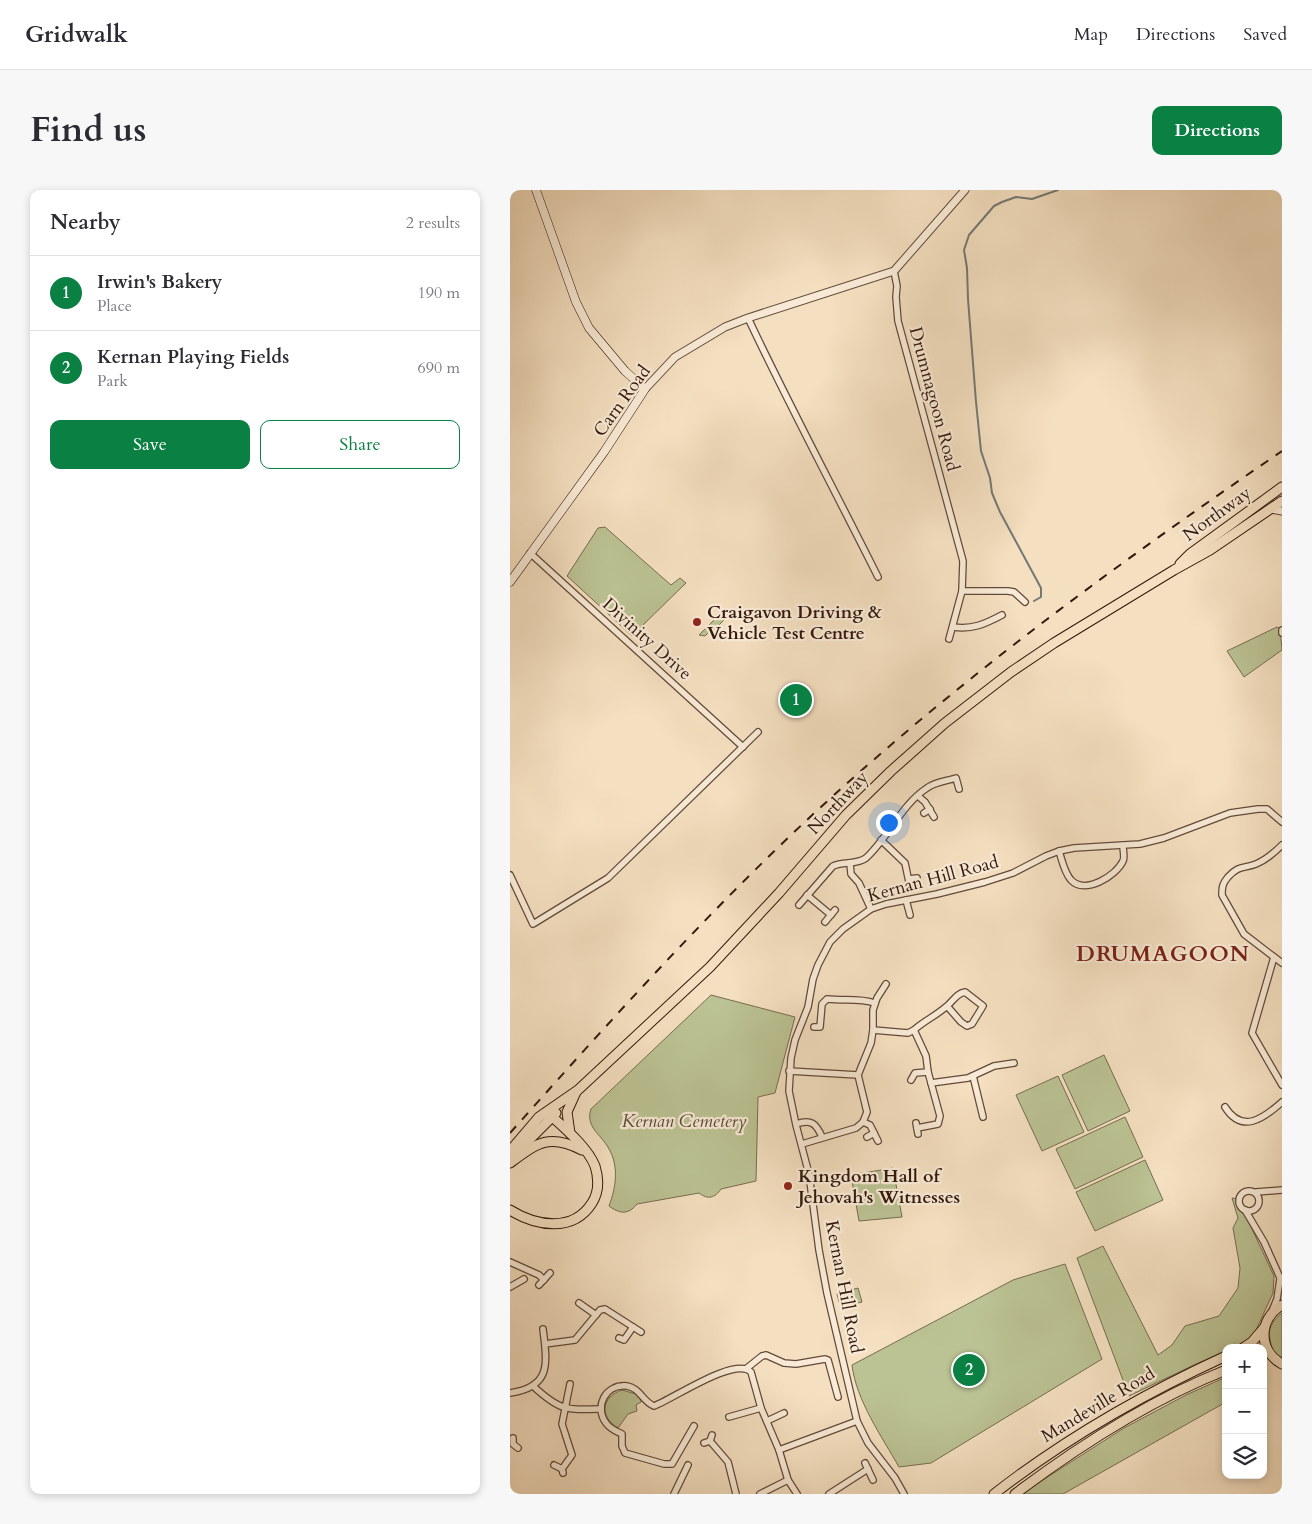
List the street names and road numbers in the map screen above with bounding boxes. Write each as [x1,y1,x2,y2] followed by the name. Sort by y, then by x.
[903,324,965,474] street label: Drumnagoon Road
[588,360,657,442] street label: Carn Road
[1178,480,1257,547] street label: Northway
[597,592,697,686] street label: Divinity Drive
[802,765,874,840] street label: Northway
[865,849,1002,909] street label: Kernan Hill Road
[819,1218,869,1356] street label: Kernan Hill Road
[1036,1361,1160,1449] street label: Mandeville Road

